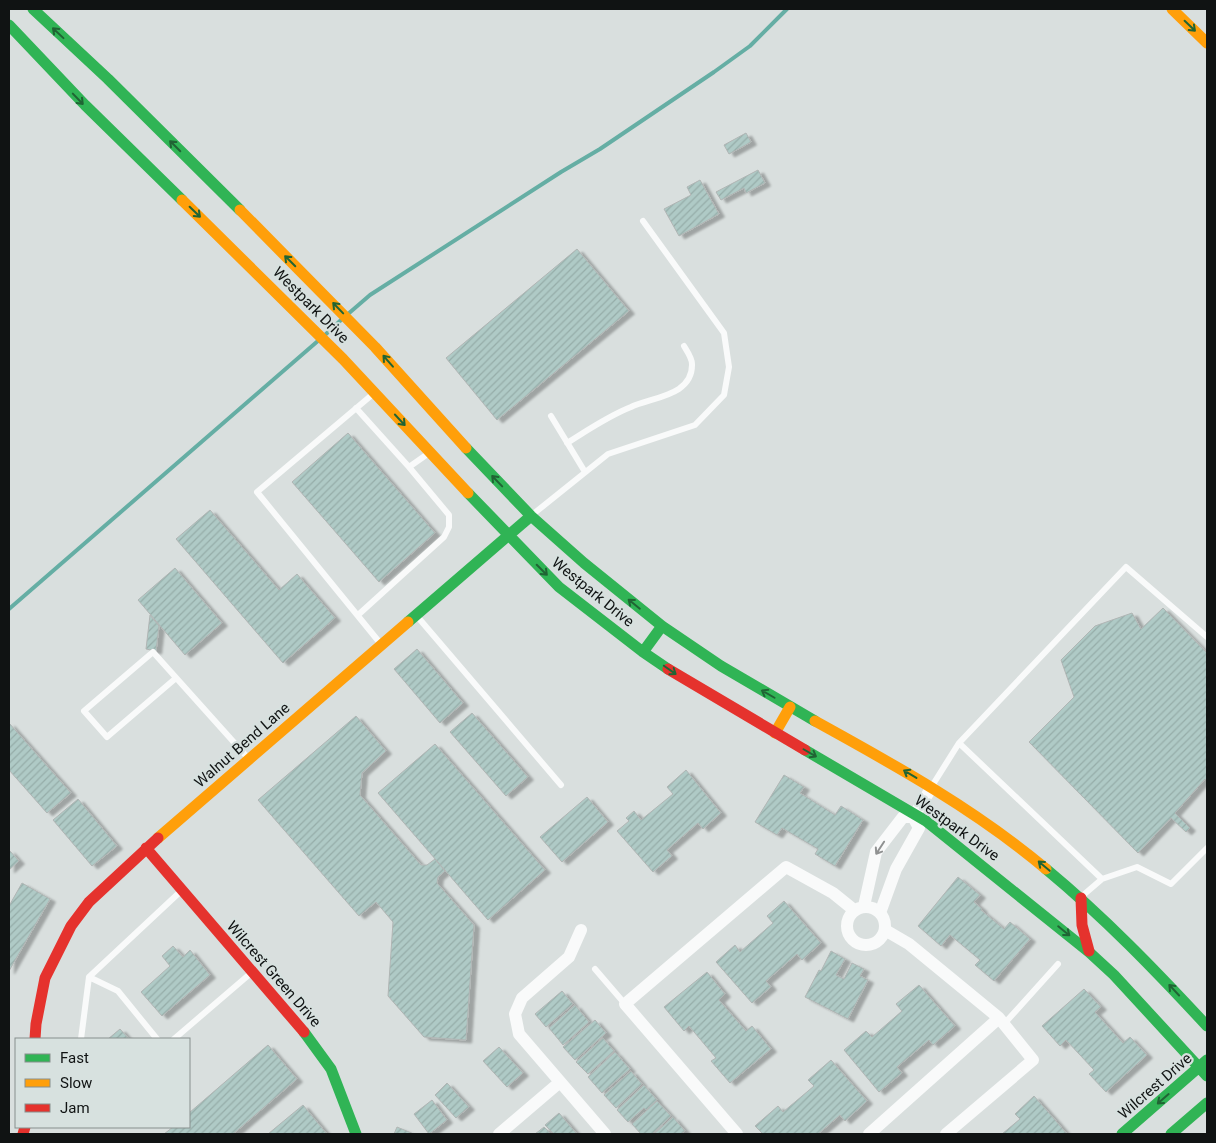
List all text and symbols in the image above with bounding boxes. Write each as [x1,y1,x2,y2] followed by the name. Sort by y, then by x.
[1183,20,1196,32] one-way arrow
[52,27,65,39] one-way arrow
[72,92,84,104] one-way arrow
[169,140,181,152] one-way arrow
[188,206,201,218] one-way arrow
[284,254,296,267] one-way arrow
[269,263,353,347] street label: Westpark Drive
[332,303,344,315] one-way arrow
[382,354,393,367] one-way arrow
[394,414,406,426] one-way arrow
[491,476,503,488] one-way arrow
[548,553,638,631] street label: Westpark Drive
[536,564,548,576] one-way arrow
[628,598,641,609] one-way arrow
[663,665,677,675] one-way arrow
[762,689,776,699] one-way arrow
[191,699,293,791] street label: Walnut Bend Lane
[802,748,817,758] one-way arrow
[903,769,917,780] one-way arrow
[911,791,1003,865] street label: Westpark Drive
[875,841,885,855] one-way arrow
[1037,861,1050,872] one-way arrow
[223,917,325,1031] street label: Wilcrest Green Drive
[1057,926,1070,937] one-way arrow
[1168,984,1180,997] one-way arrow
[15,1038,190,1128] legend
[60,1049,89,1067] text: Fast
[1115,1049,1195,1123] street label: Wilcrest Drive
[60,1074,92,1092] text: Slow
[1156,1093,1169,1105] one-way arrow
[60,1099,90,1117] text: Jam

